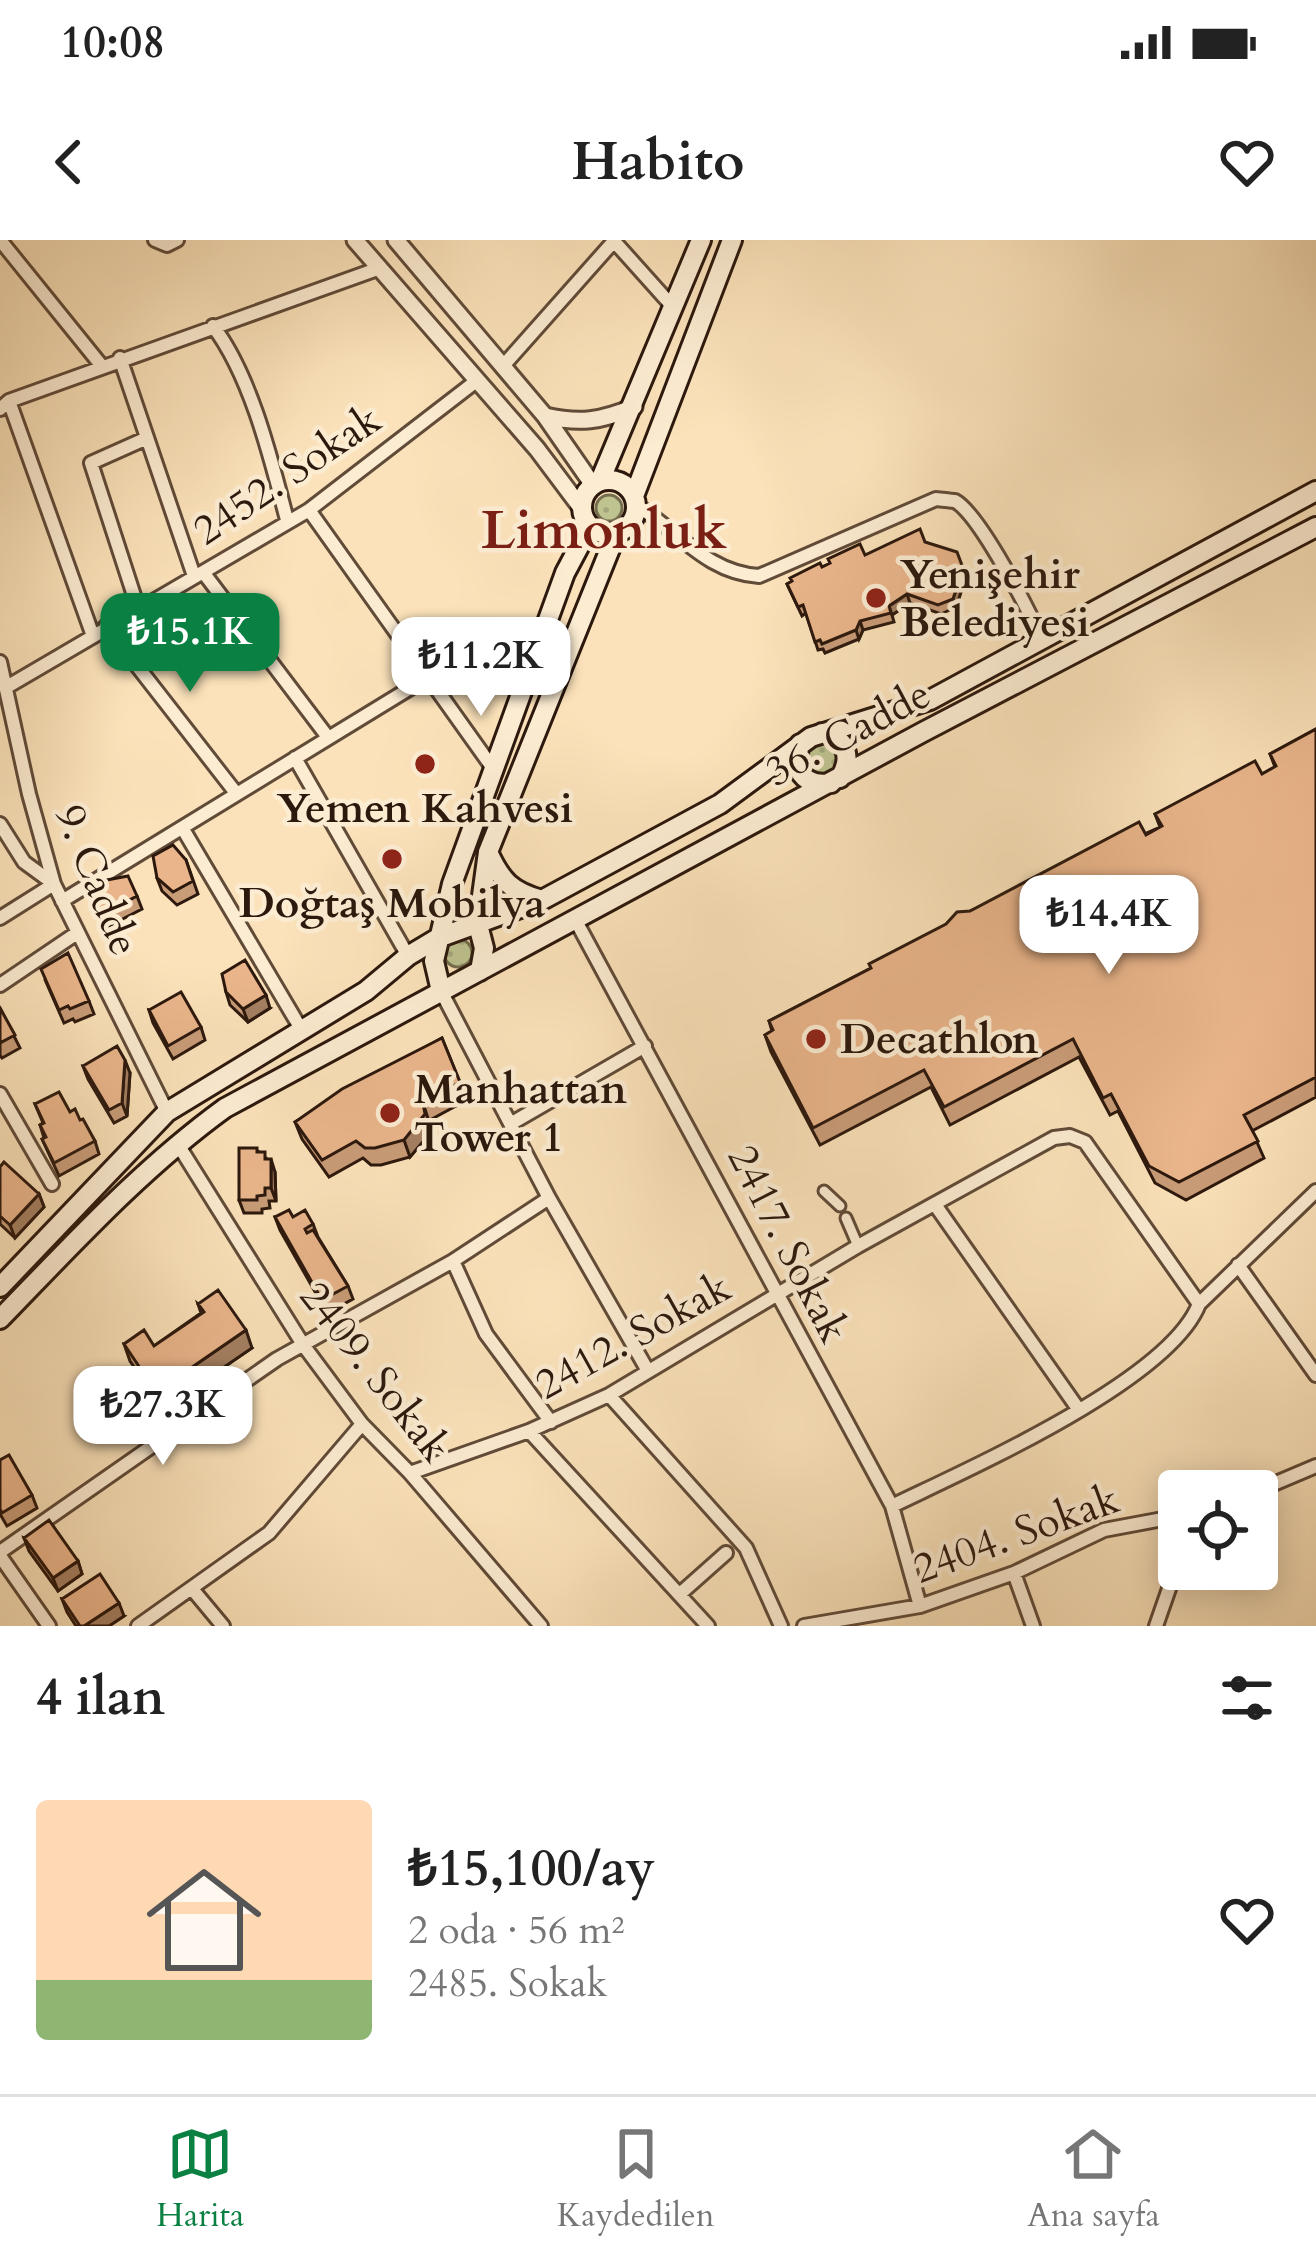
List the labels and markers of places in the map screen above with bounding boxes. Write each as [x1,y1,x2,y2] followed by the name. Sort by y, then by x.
[900,546,1090,651] place label: Yenişehir Belediyesi
[863,585,889,611] marker: Yenişehir Belediyesi
[92,593,288,695] pin: ₺15.1K
[383,617,579,719] pin: ₺11.2K
[412,751,438,777] marker: Yemen Kahvesi
[277,780,573,837] place label: Yemen Kahvesi
[379,846,405,872] marker: Doğtaş Mobilya
[239,875,545,932] place label: Doğtaş Mobilya
[1011,875,1207,977] pin: ₺14.4K
[840,1011,1039,1068] place label: Decathlon
[803,1026,829,1052] marker: Decathlon
[414,1061,627,1166] place label: Manhattan Tower 1
[377,1100,403,1126] marker: Manhattan Tower 1
[65,1366,261,1468] pin: ₺27.3K

